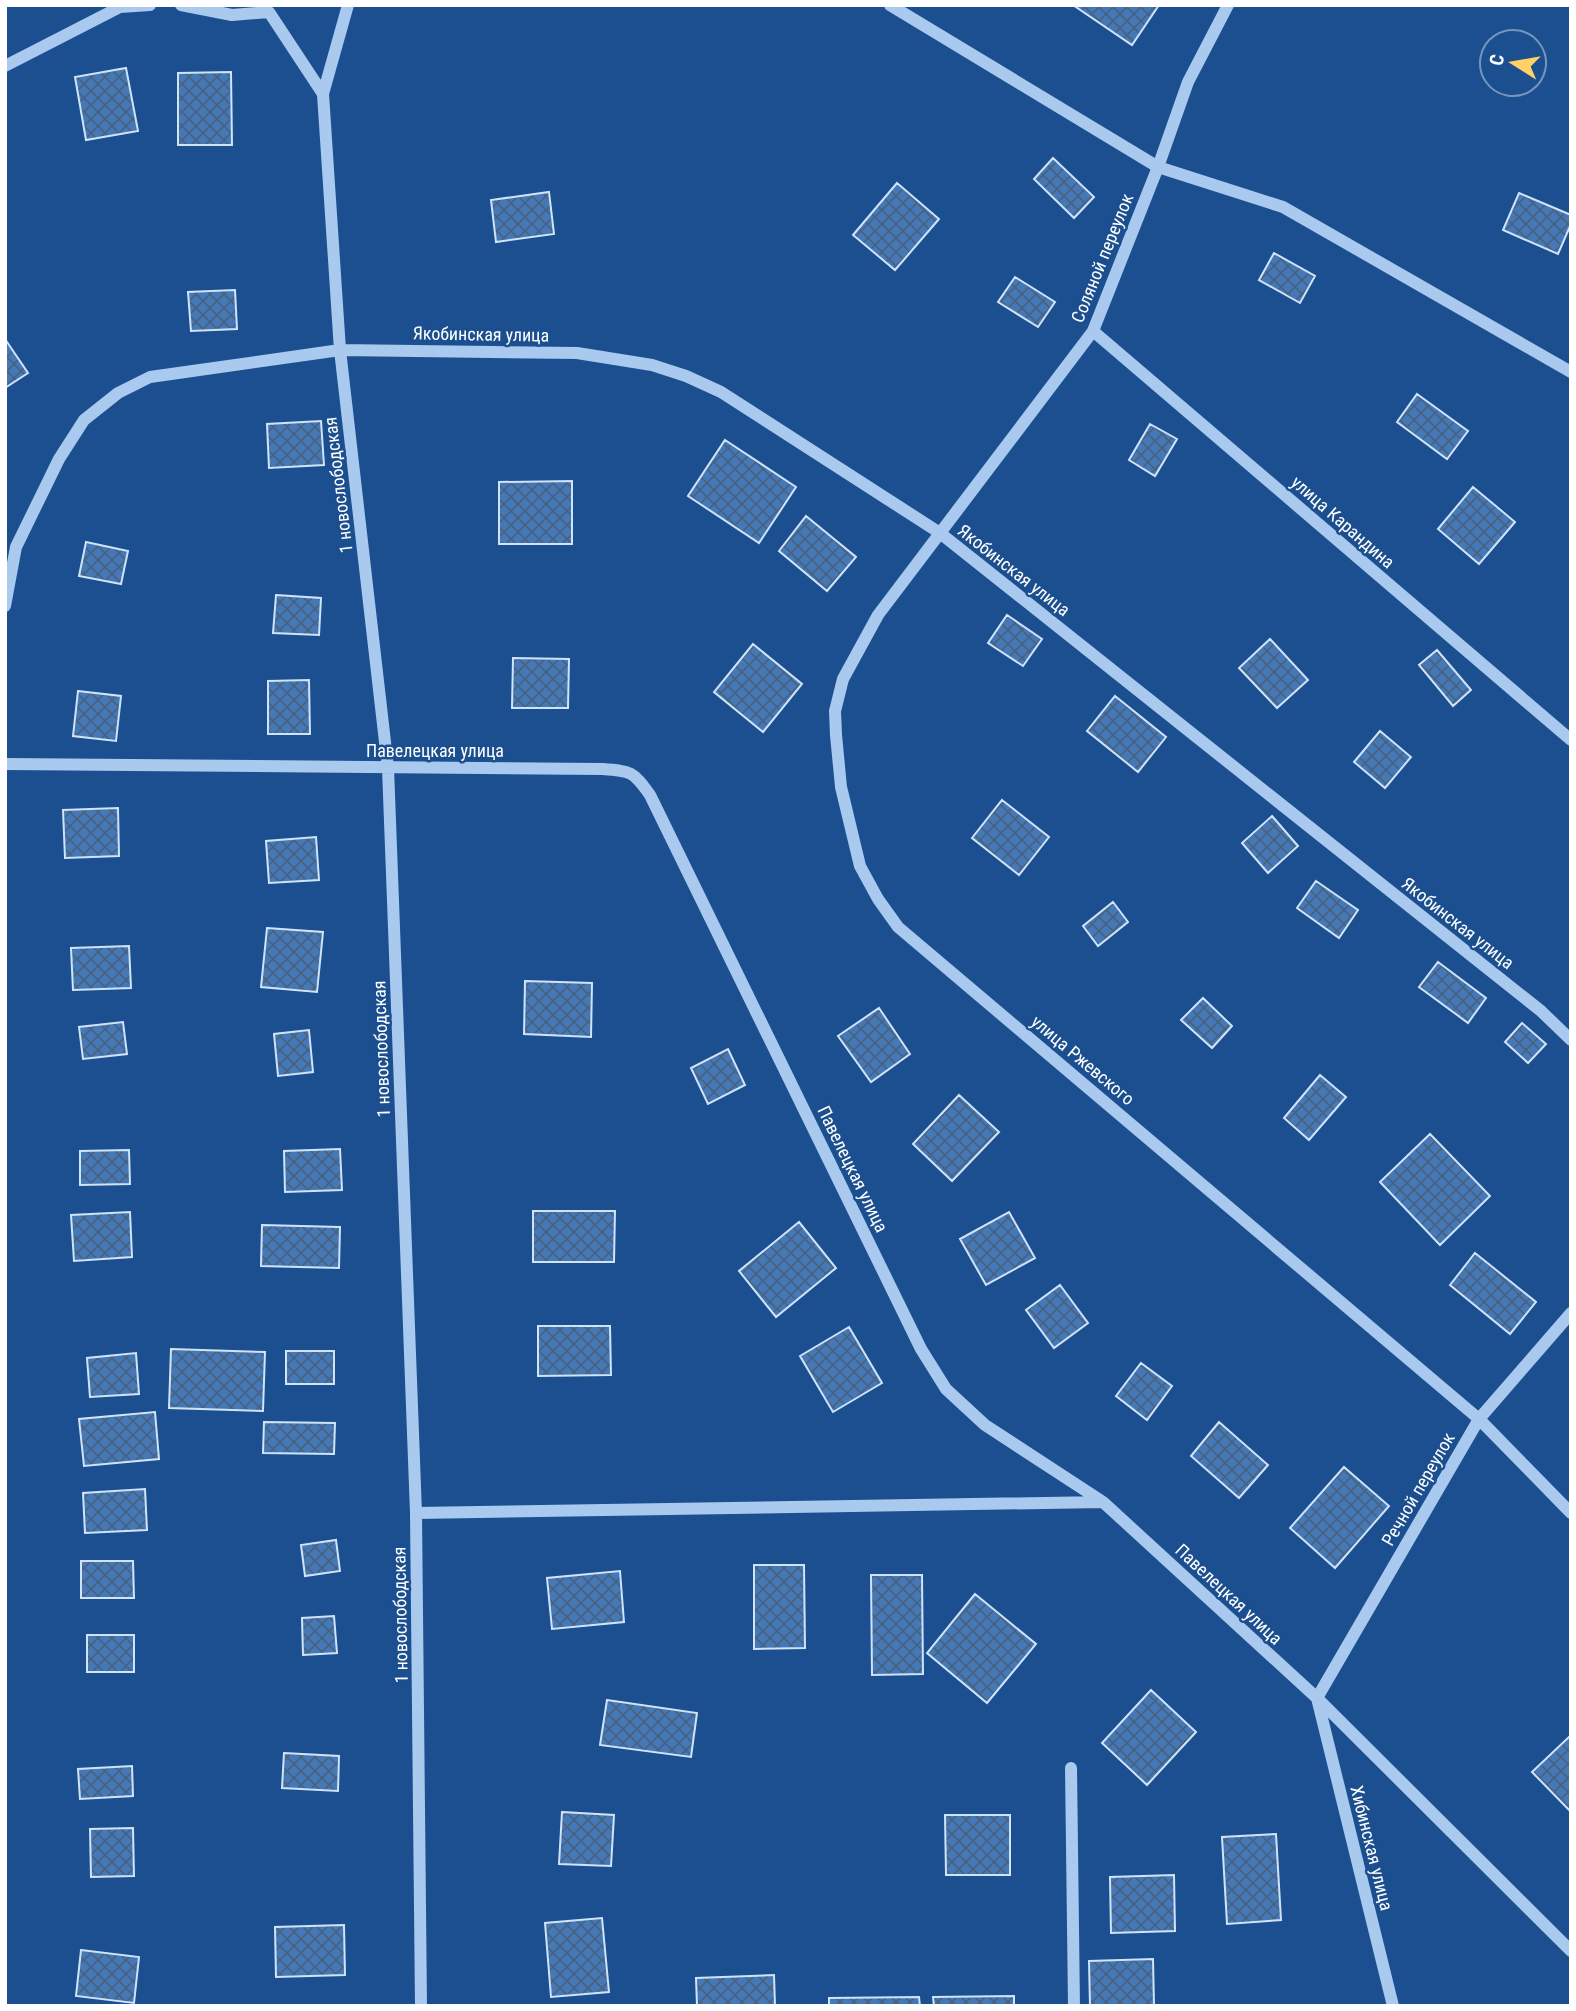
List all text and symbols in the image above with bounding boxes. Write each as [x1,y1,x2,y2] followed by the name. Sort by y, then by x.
[1478,28,1548,98] north arrow
[1484,52,1509,67] text: С
[1067,190,1138,326] street label: Соляной переулок
[413,322,549,346] street label: Якобинская улица
[319,416,357,554] street label: 1 новослободская
[1287,472,1399,572] street label: улица Карандина
[954,520,1074,620] street label: Якобинская улица
[366,740,504,761] street label: Павелецкая улица
[1398,873,1518,973] street label: Якобинская улица
[368,980,394,1118] street label: 1 новослободская
[1027,1011,1139,1109] street label: улица Ржевского
[813,1102,893,1236] street label: Павелецкая улица
[1377,1428,1459,1549] street label: Речной переулок
[1171,1539,1287,1649] street label: Павелецкая улица
[388,1546,412,1684] street label: 1 новослободская
[1346,1783,1398,1913] street label: Хибинская улица

